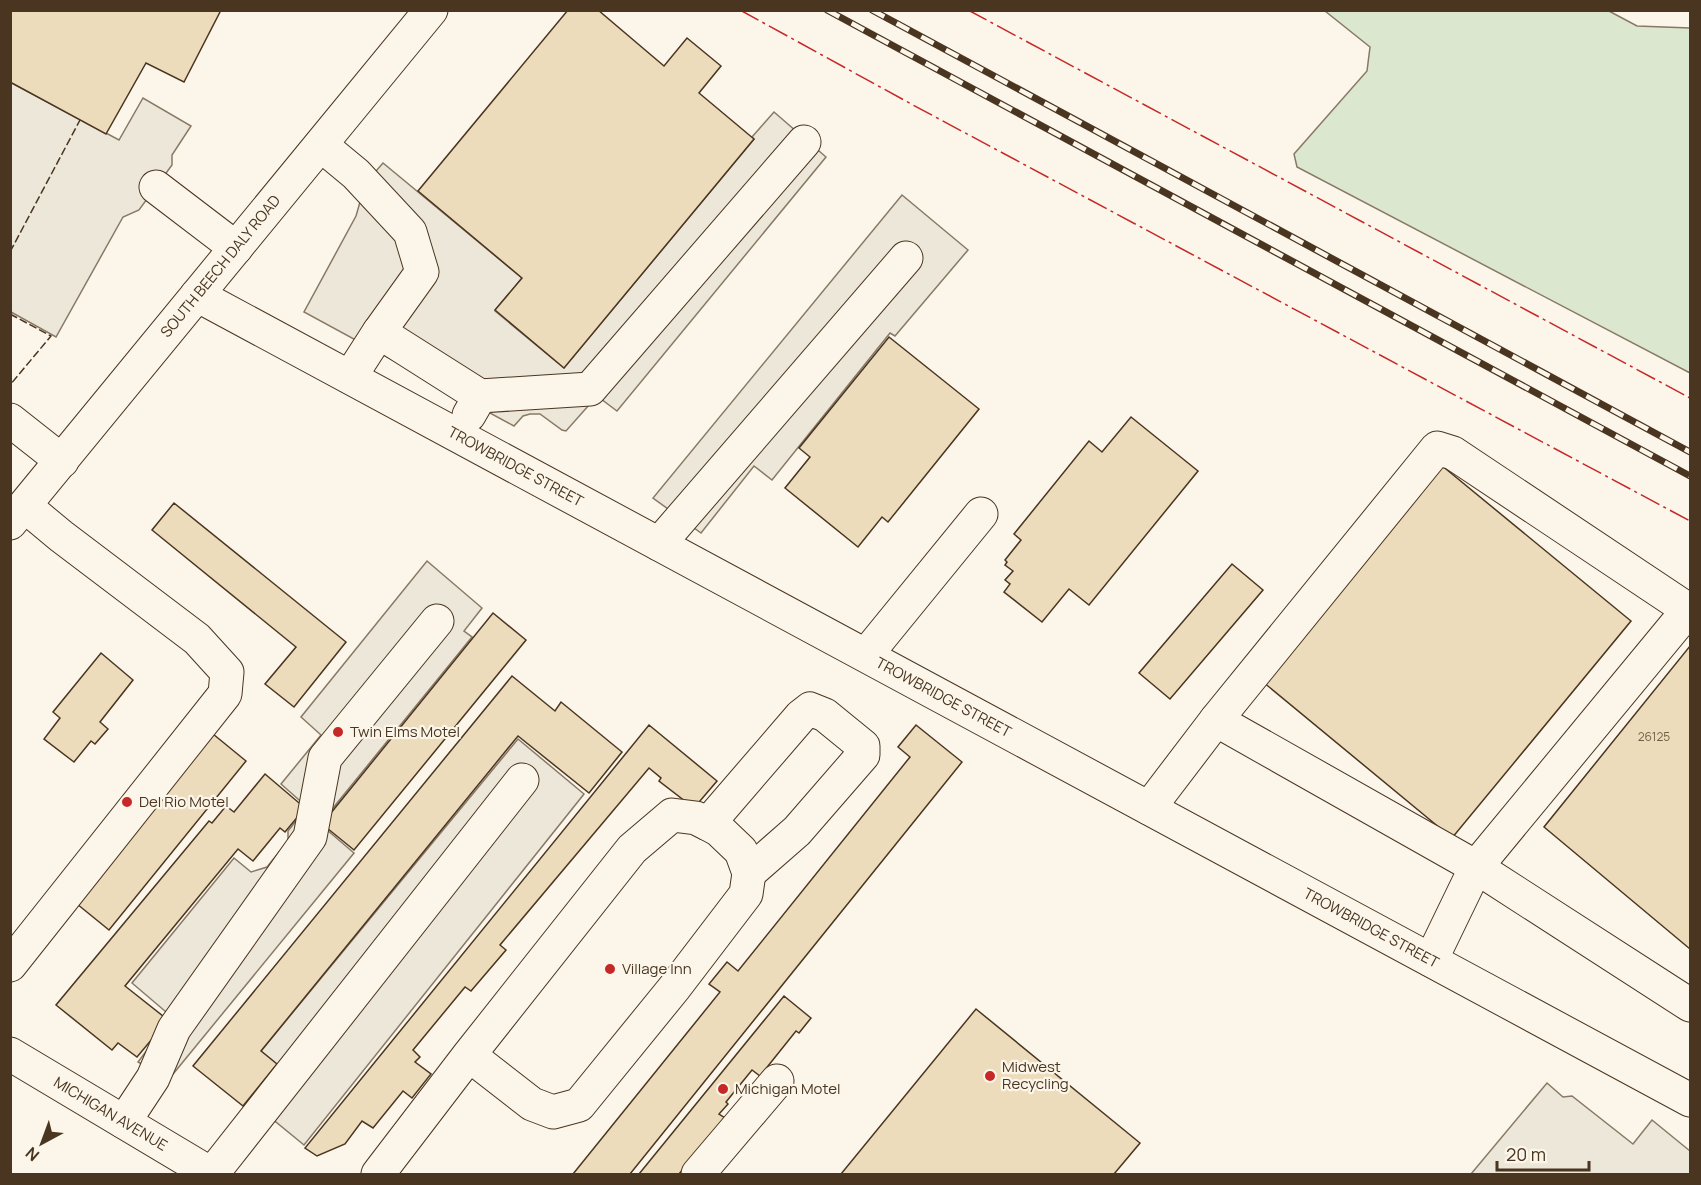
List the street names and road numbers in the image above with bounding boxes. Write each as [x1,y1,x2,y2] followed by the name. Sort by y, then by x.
[155,190,285,342] street label: SOUTH BEECH DALY ROAD
[444,421,587,511] street label: TROWBRIDGE STREET
[872,652,1015,742] street label: TROWBRIDGE STREET
[1300,883,1443,973] street label: TROWBRIDGE STREET
[50,1071,172,1156] street label: MICHIGAN AVENUE

